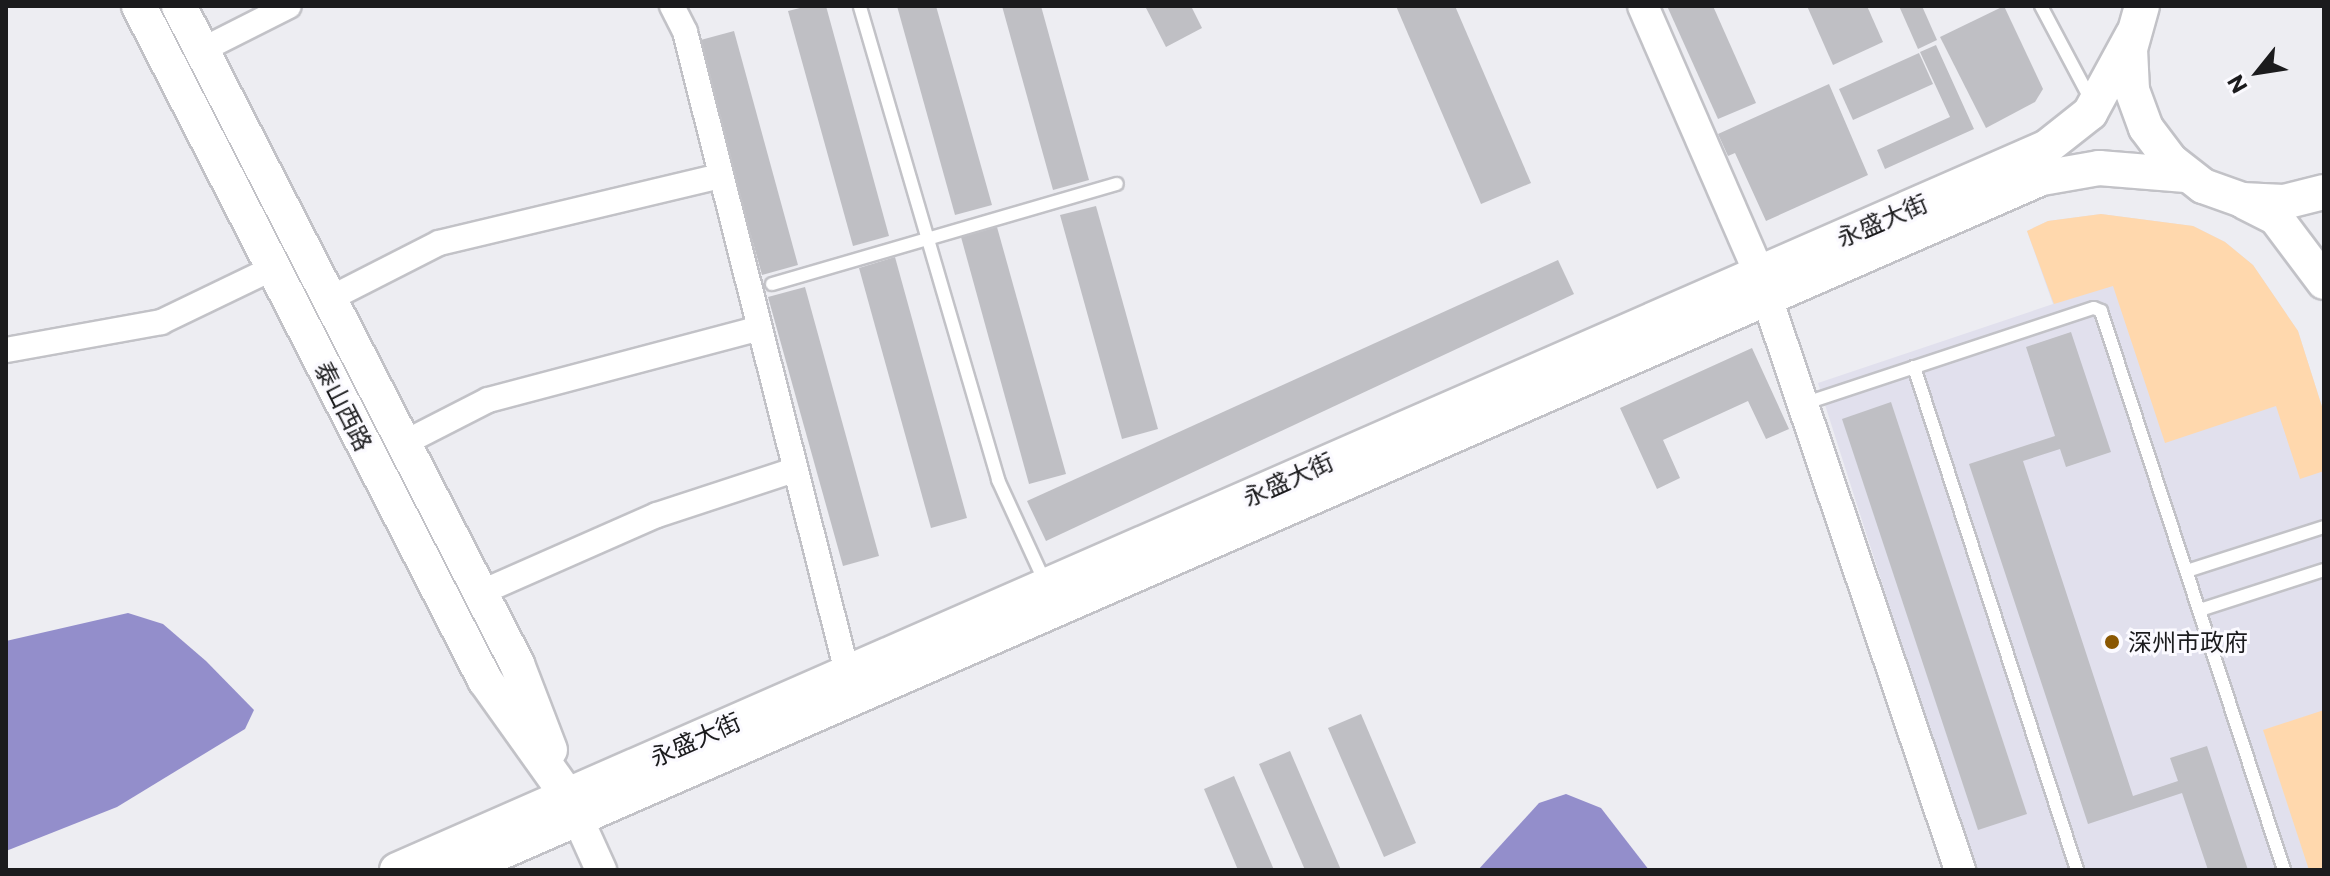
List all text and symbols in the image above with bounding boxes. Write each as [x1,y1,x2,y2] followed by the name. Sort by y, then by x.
[2218,32,2298,112] north arrow
[2221,70,2253,98] text: N
[1832,188,1932,252] street label: 永盛大街
[309,357,379,455] street label: 泰山西路
[1238,446,1338,512] street label: 永盛大街
[2128,628,2248,656] place label: 深州市政府
[2103,633,2121,651] marker: 深州市政府
[645,706,745,772] street label: 永盛大街

